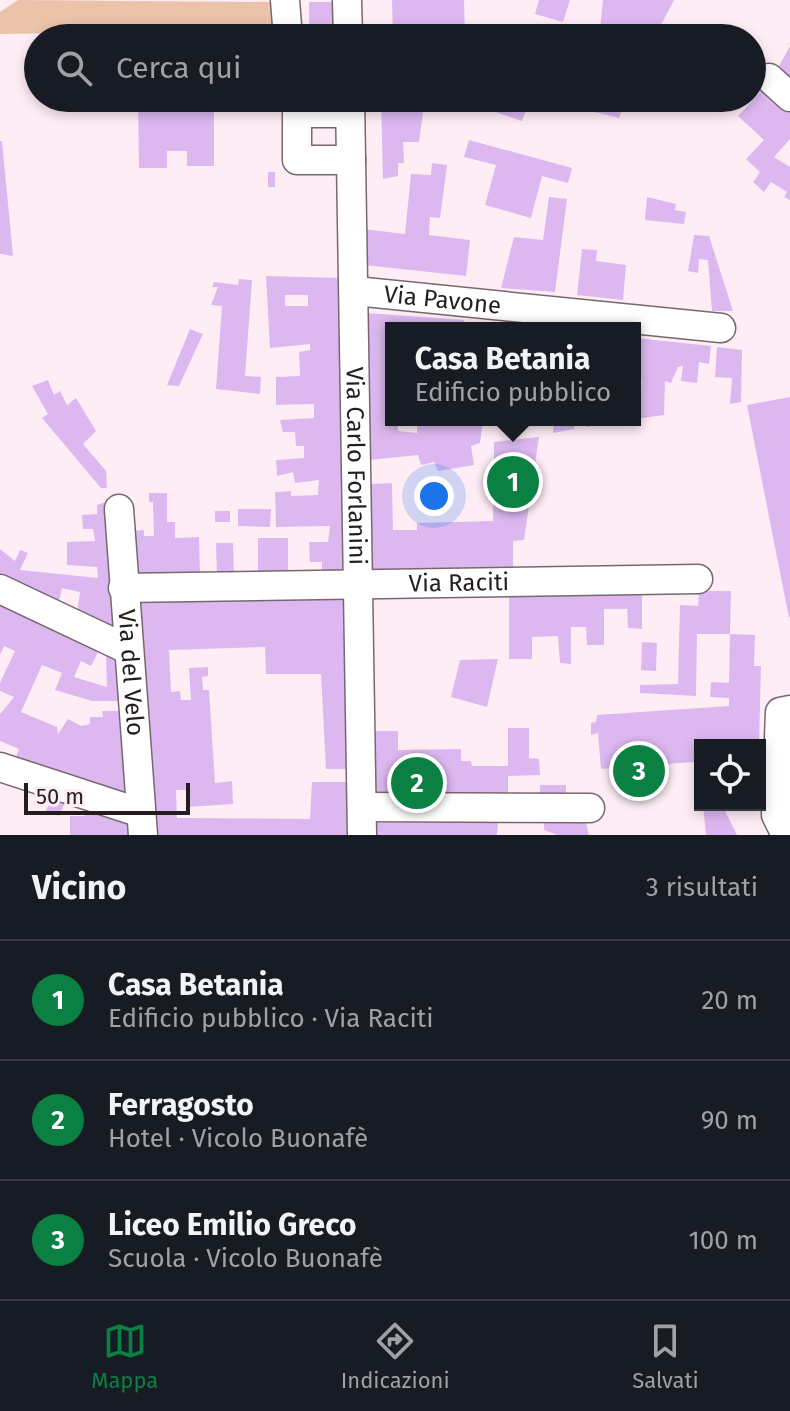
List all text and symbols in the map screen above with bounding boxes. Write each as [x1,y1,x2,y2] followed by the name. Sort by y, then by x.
[24,24,766,112] search box
[52,46,96,90] icon: search
[116,50,241,86] text: Cerca qui
[383,280,503,320] street label: Via Pavone
[385,322,641,426] popup
[415,341,591,377] text: Casa Betania
[340,367,372,565] street label: Via Carlo Forlanini
[415,377,611,408] text: Edificio pubblico
[487,452,539,512] pin: 1
[414,476,454,516] your location
[408,568,509,598] street label: Via Raciti
[112,608,150,737] street label: Via del Velo
[694,739,766,811] map controls
[694,739,766,811] button: locate
[613,741,665,801] pin: 3
[391,753,443,813] pin: 2
[24,779,190,815] scale bar
[36,783,84,810] text: 50 m
[32,867,126,908] text: Vicino
[646,872,758,903] text: 3 risultati
[108,967,284,1003] text: Casa Betania
[52,985,64,1016] text: 1
[701,985,758,1016] text: 20 m
[108,1003,434,1034] text: Edificio pubblico · Via Raciti
[108,1087,254,1123] text: Ferragosto
[51,1105,65,1136] text: 2
[701,1105,758,1136] text: 90 m
[108,1123,368,1154] text: Hotel · Vicolo Buonafè
[108,1207,356,1243] text: Liceo Emilio Greco
[51,1225,65,1256] text: 3
[689,1225,758,1256] text: 100 m
[108,1243,383,1274] text: Scuola · Vicolo Buonafè
[91,1319,158,1394] tab: Mappa
[341,1319,450,1394] tab: Indicazioni
[632,1319,699,1394] tab: Salvati

